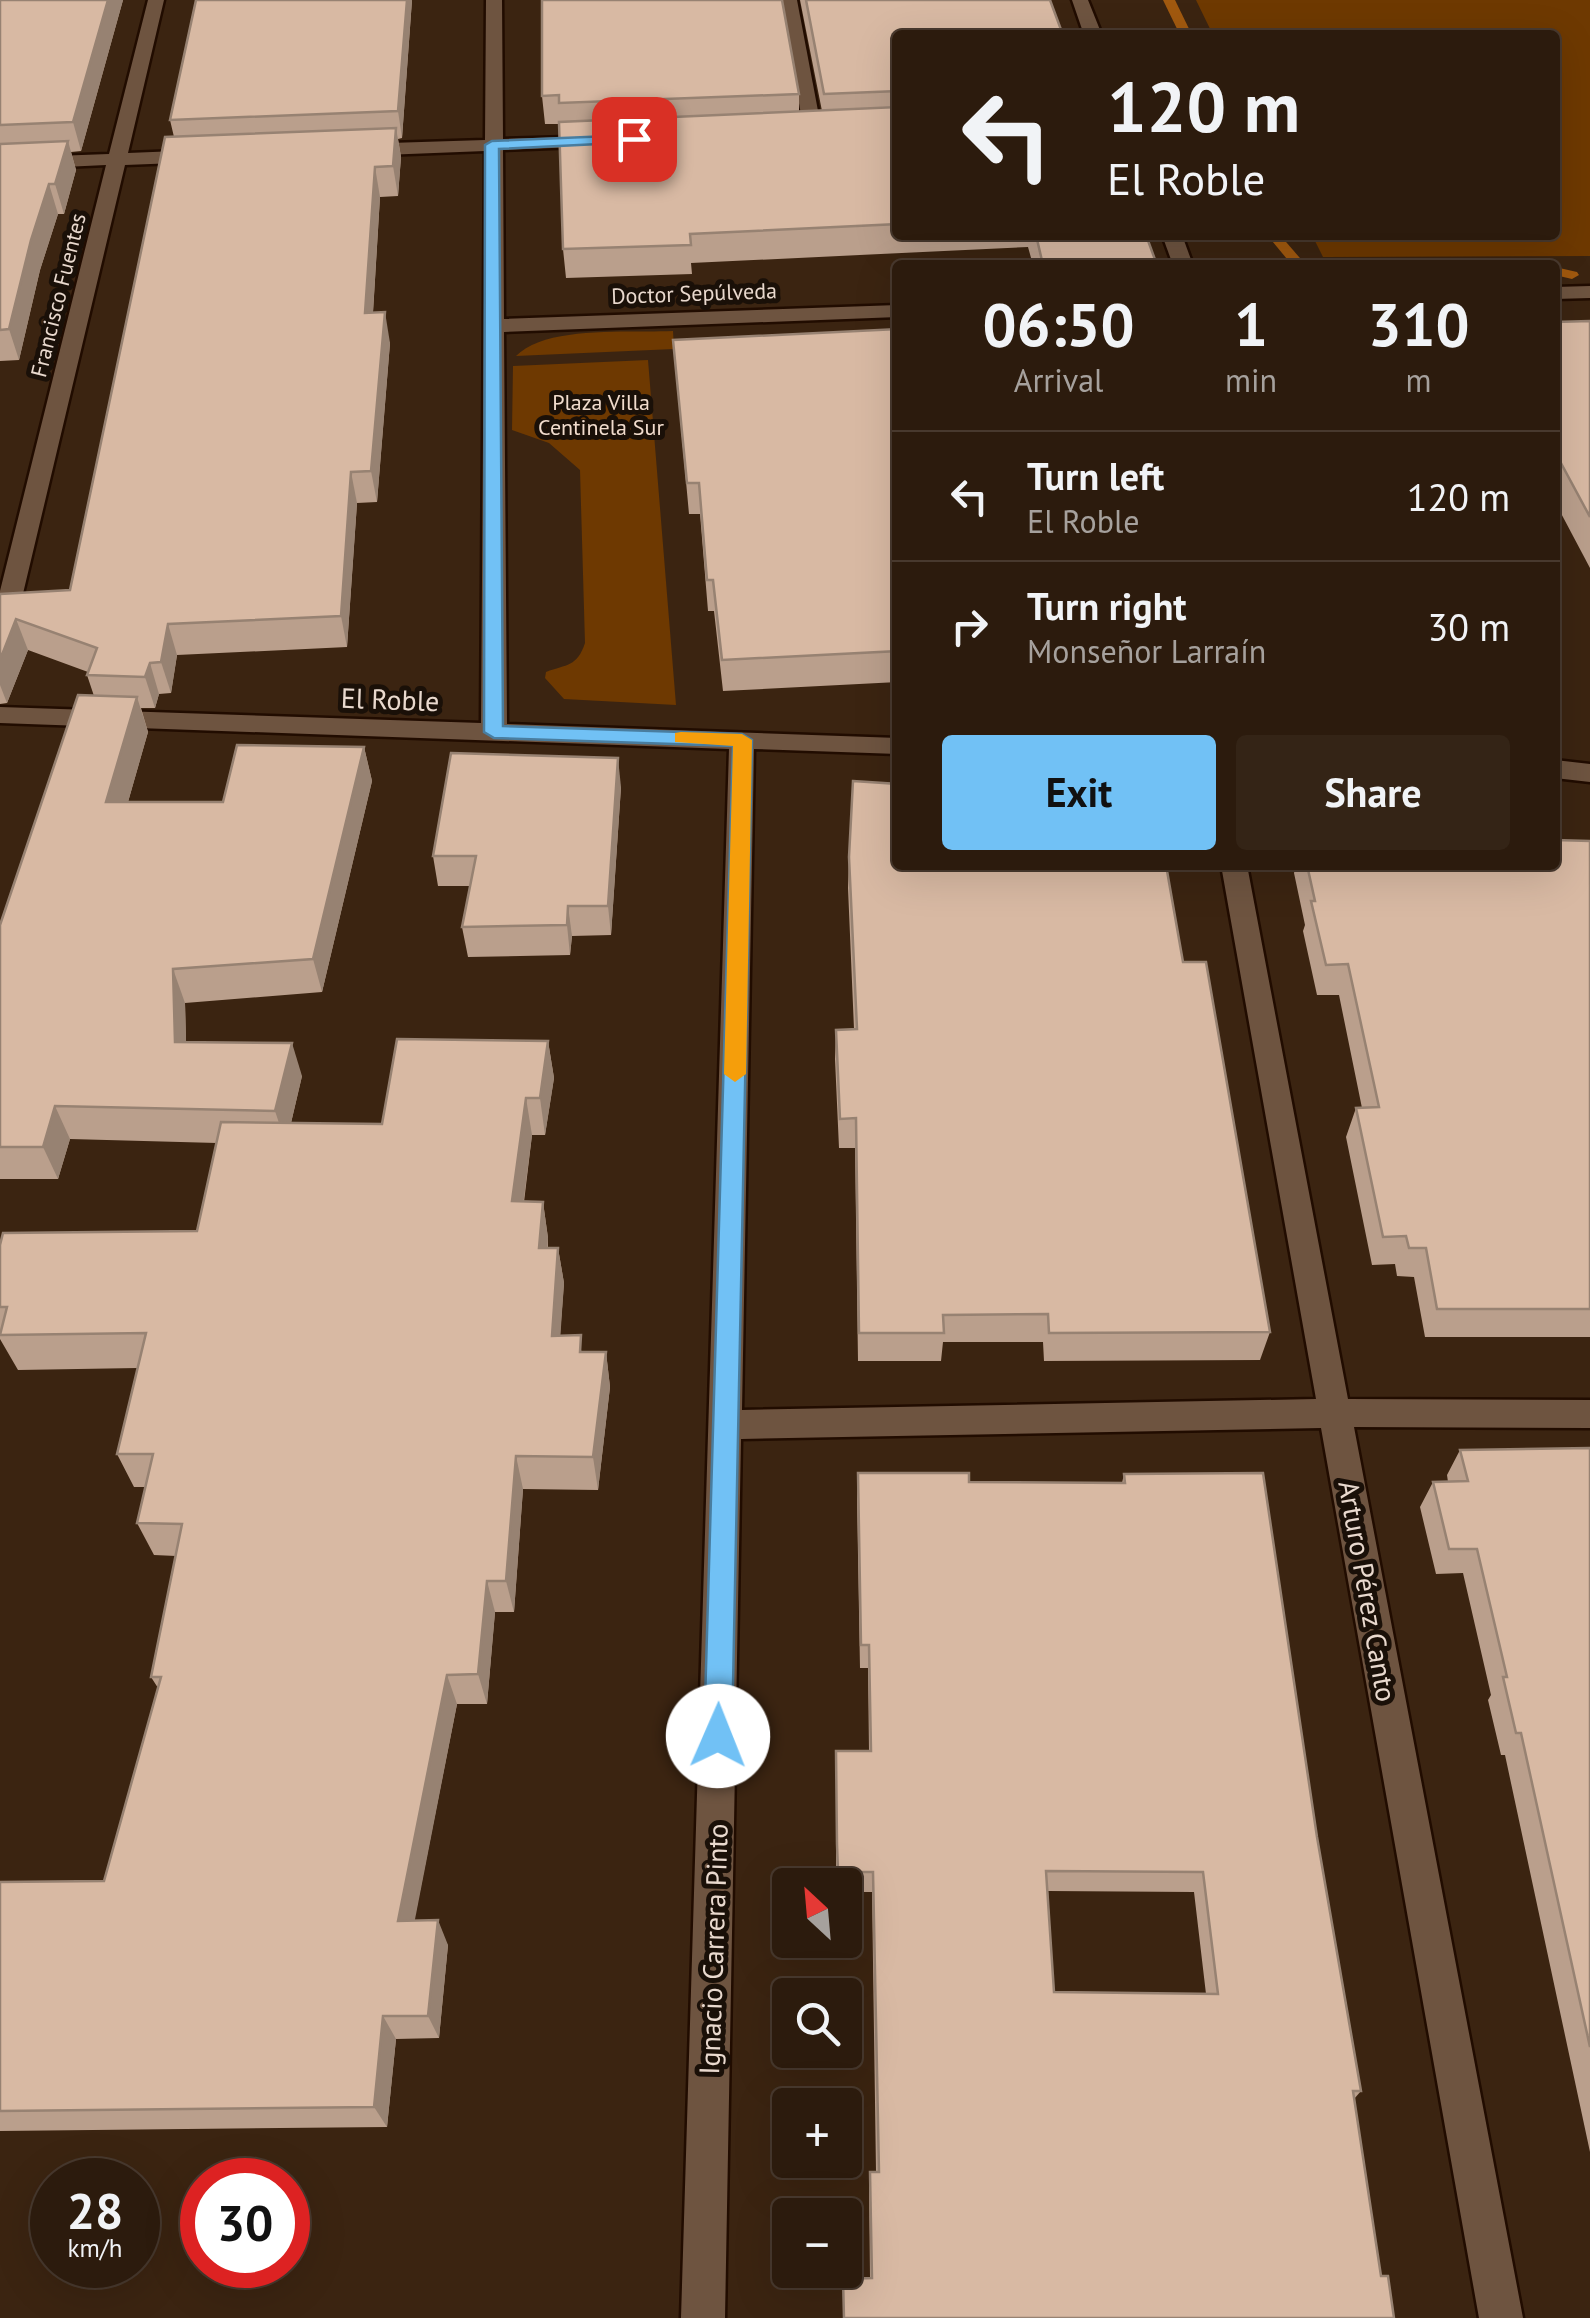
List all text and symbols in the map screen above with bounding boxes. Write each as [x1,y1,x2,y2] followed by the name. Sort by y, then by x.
[1107,61,1300,151] text: 120 m
[942,70,1072,200] icon: left
[592,97,677,182] pin
[607,112,662,167] icon: arrive
[1107,149,1265,207] text: El Roble
[24,210,92,380] street label: Francisco Fuentes
[611,276,777,310] street label: Doctor Sepúlveda
[982,285,1135,363] text: 06:50
[1234,285,1268,363] text: 1
[1368,285,1470,363] text: 310
[1014,359,1103,401] text: Arrival
[1225,359,1277,401] text: min
[1406,359,1432,401] text: m
[538,388,664,441] park label: Plaza Villa Centinela Sur
[1027,451,1164,500] text: Turn left
[942,469,997,524] icon: left
[1407,472,1510,521] text: 120 m
[1027,500,1140,542] text: El Roble
[1027,581,1187,630] text: Turn right
[942,599,997,654] icon: right
[1428,602,1510,651] text: 30 m
[1027,630,1266,672] text: Monseñor Larraín
[340,679,440,719] street label: El Roble
[942,735,1216,850] button: Exit
[1236,735,1510,850] button: Share
[1330,1478,1406,1704] street label: Arturo Pérez Canto
[666,1684,770,1788] position arrow
[690,1823,736,2075] street label: Ignacio Carrera Pinto
[772,1868,862,1958] north arrow
[772,1868,862,2288] map controls
[772,1978,862,2068] button: search
[772,2088,862,2178] button: +
[180,2158,310,2288] speed limit sign: 30
[67,2178,123,2243] text: 28
[772,2198,862,2288] button: −
[68,2232,122,2264] text: km/h

